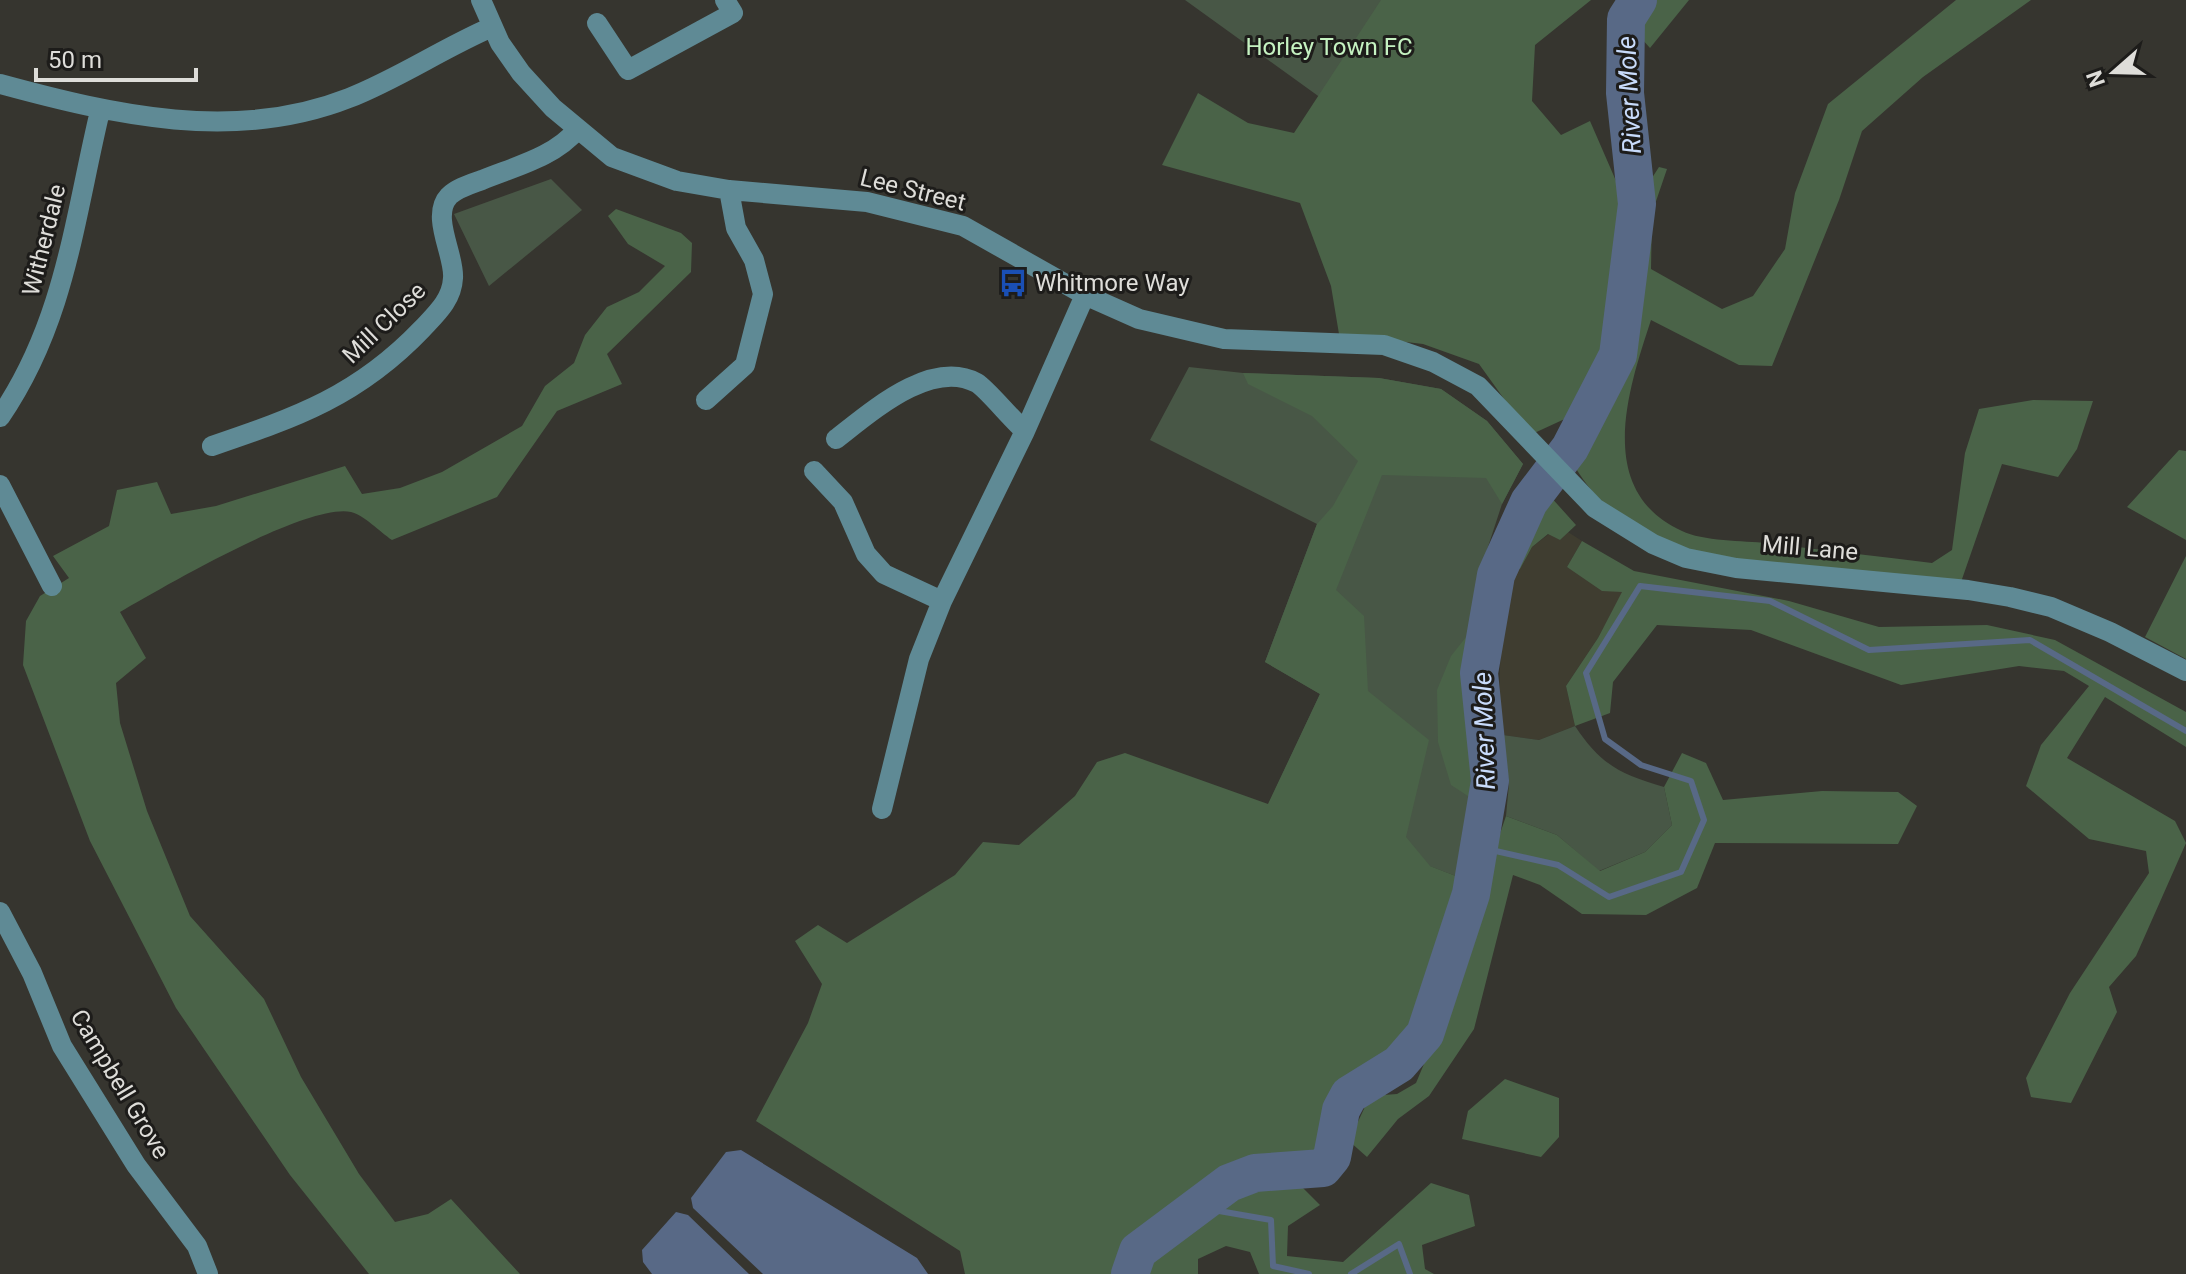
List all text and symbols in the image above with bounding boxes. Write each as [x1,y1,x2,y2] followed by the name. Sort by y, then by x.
[36,32,196,82] scale bar
[2074,32,2154,112] north arrow
[1245,33,1413,61] park label: Horley Town FC
[1611,35,1647,155] water label: River Mole
[48,46,102,74] text: 50 m
[2081,67,2110,90] text: N
[857,163,969,217] street label: Lee Street
[17,181,71,299] street label: Witherdale
[998,268,1028,298] bus stop icon: Whitmore Way
[1035,269,1190,297] place label: Whitmore Way
[337,277,431,369] street label: Mill Close
[1761,530,1859,566] street label: Mill Lane
[1467,672,1501,790] water label: River Mole
[64,1004,176,1164] street label: Campbell Grove

